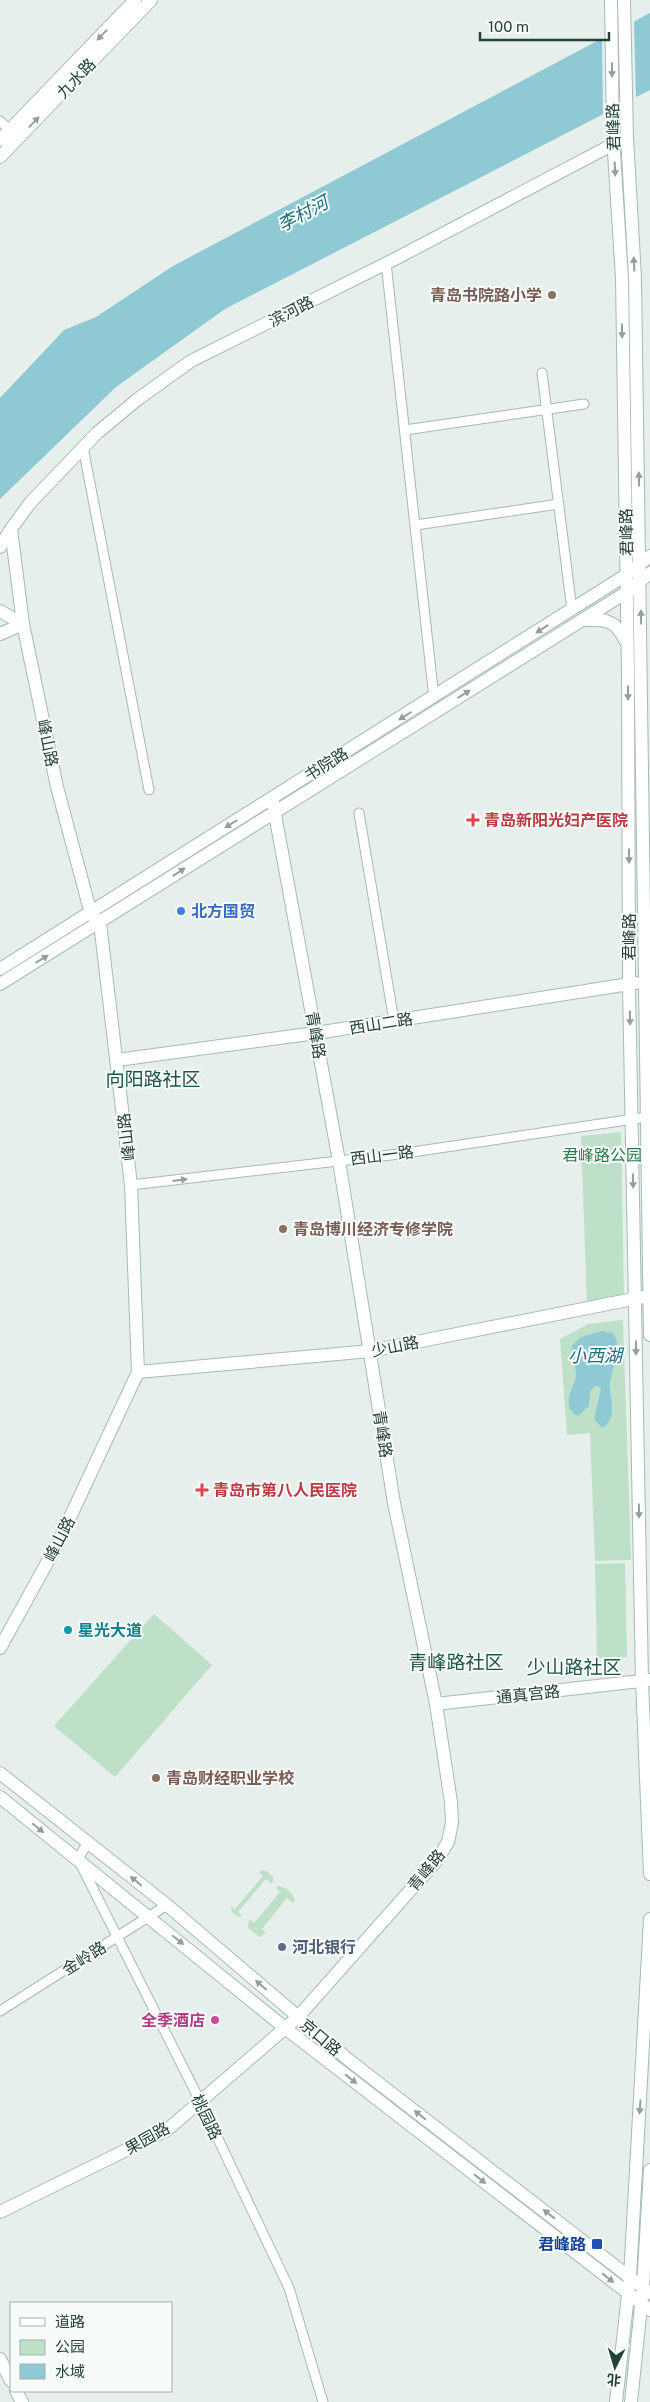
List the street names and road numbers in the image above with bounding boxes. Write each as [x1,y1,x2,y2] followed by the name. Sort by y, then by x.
[53,54,100,102] street label: 九水路
[603,103,624,151] street label: 君峰路
[266,292,317,331] street label: 滨河路
[617,508,636,556] street label: 君峰路
[33,718,62,769] street label: 峰山路
[301,744,352,785] street label: 书院路
[620,913,639,961] street label: 君峰路
[348,1009,414,1038] street label: 西山二路
[302,1010,329,1060] street label: 青峰路
[114,1112,139,1162] street label: 峰山路
[349,1142,415,1169] street label: 西山一路
[370,1333,420,1360] street label: 少山路
[369,1409,396,1459] street label: 青峰路
[40,1514,79,1565] street label: 峰山路
[495,1682,561,1707] street label: 通真宫路
[404,1846,449,1895] street label: 青峰路
[59,1938,110,1979] street label: 金岭路
[296,2015,345,2060] street label: 京口路
[187,2091,226,2143] street label: 桃园路
[122,2118,173,2158] street label: 果园路

